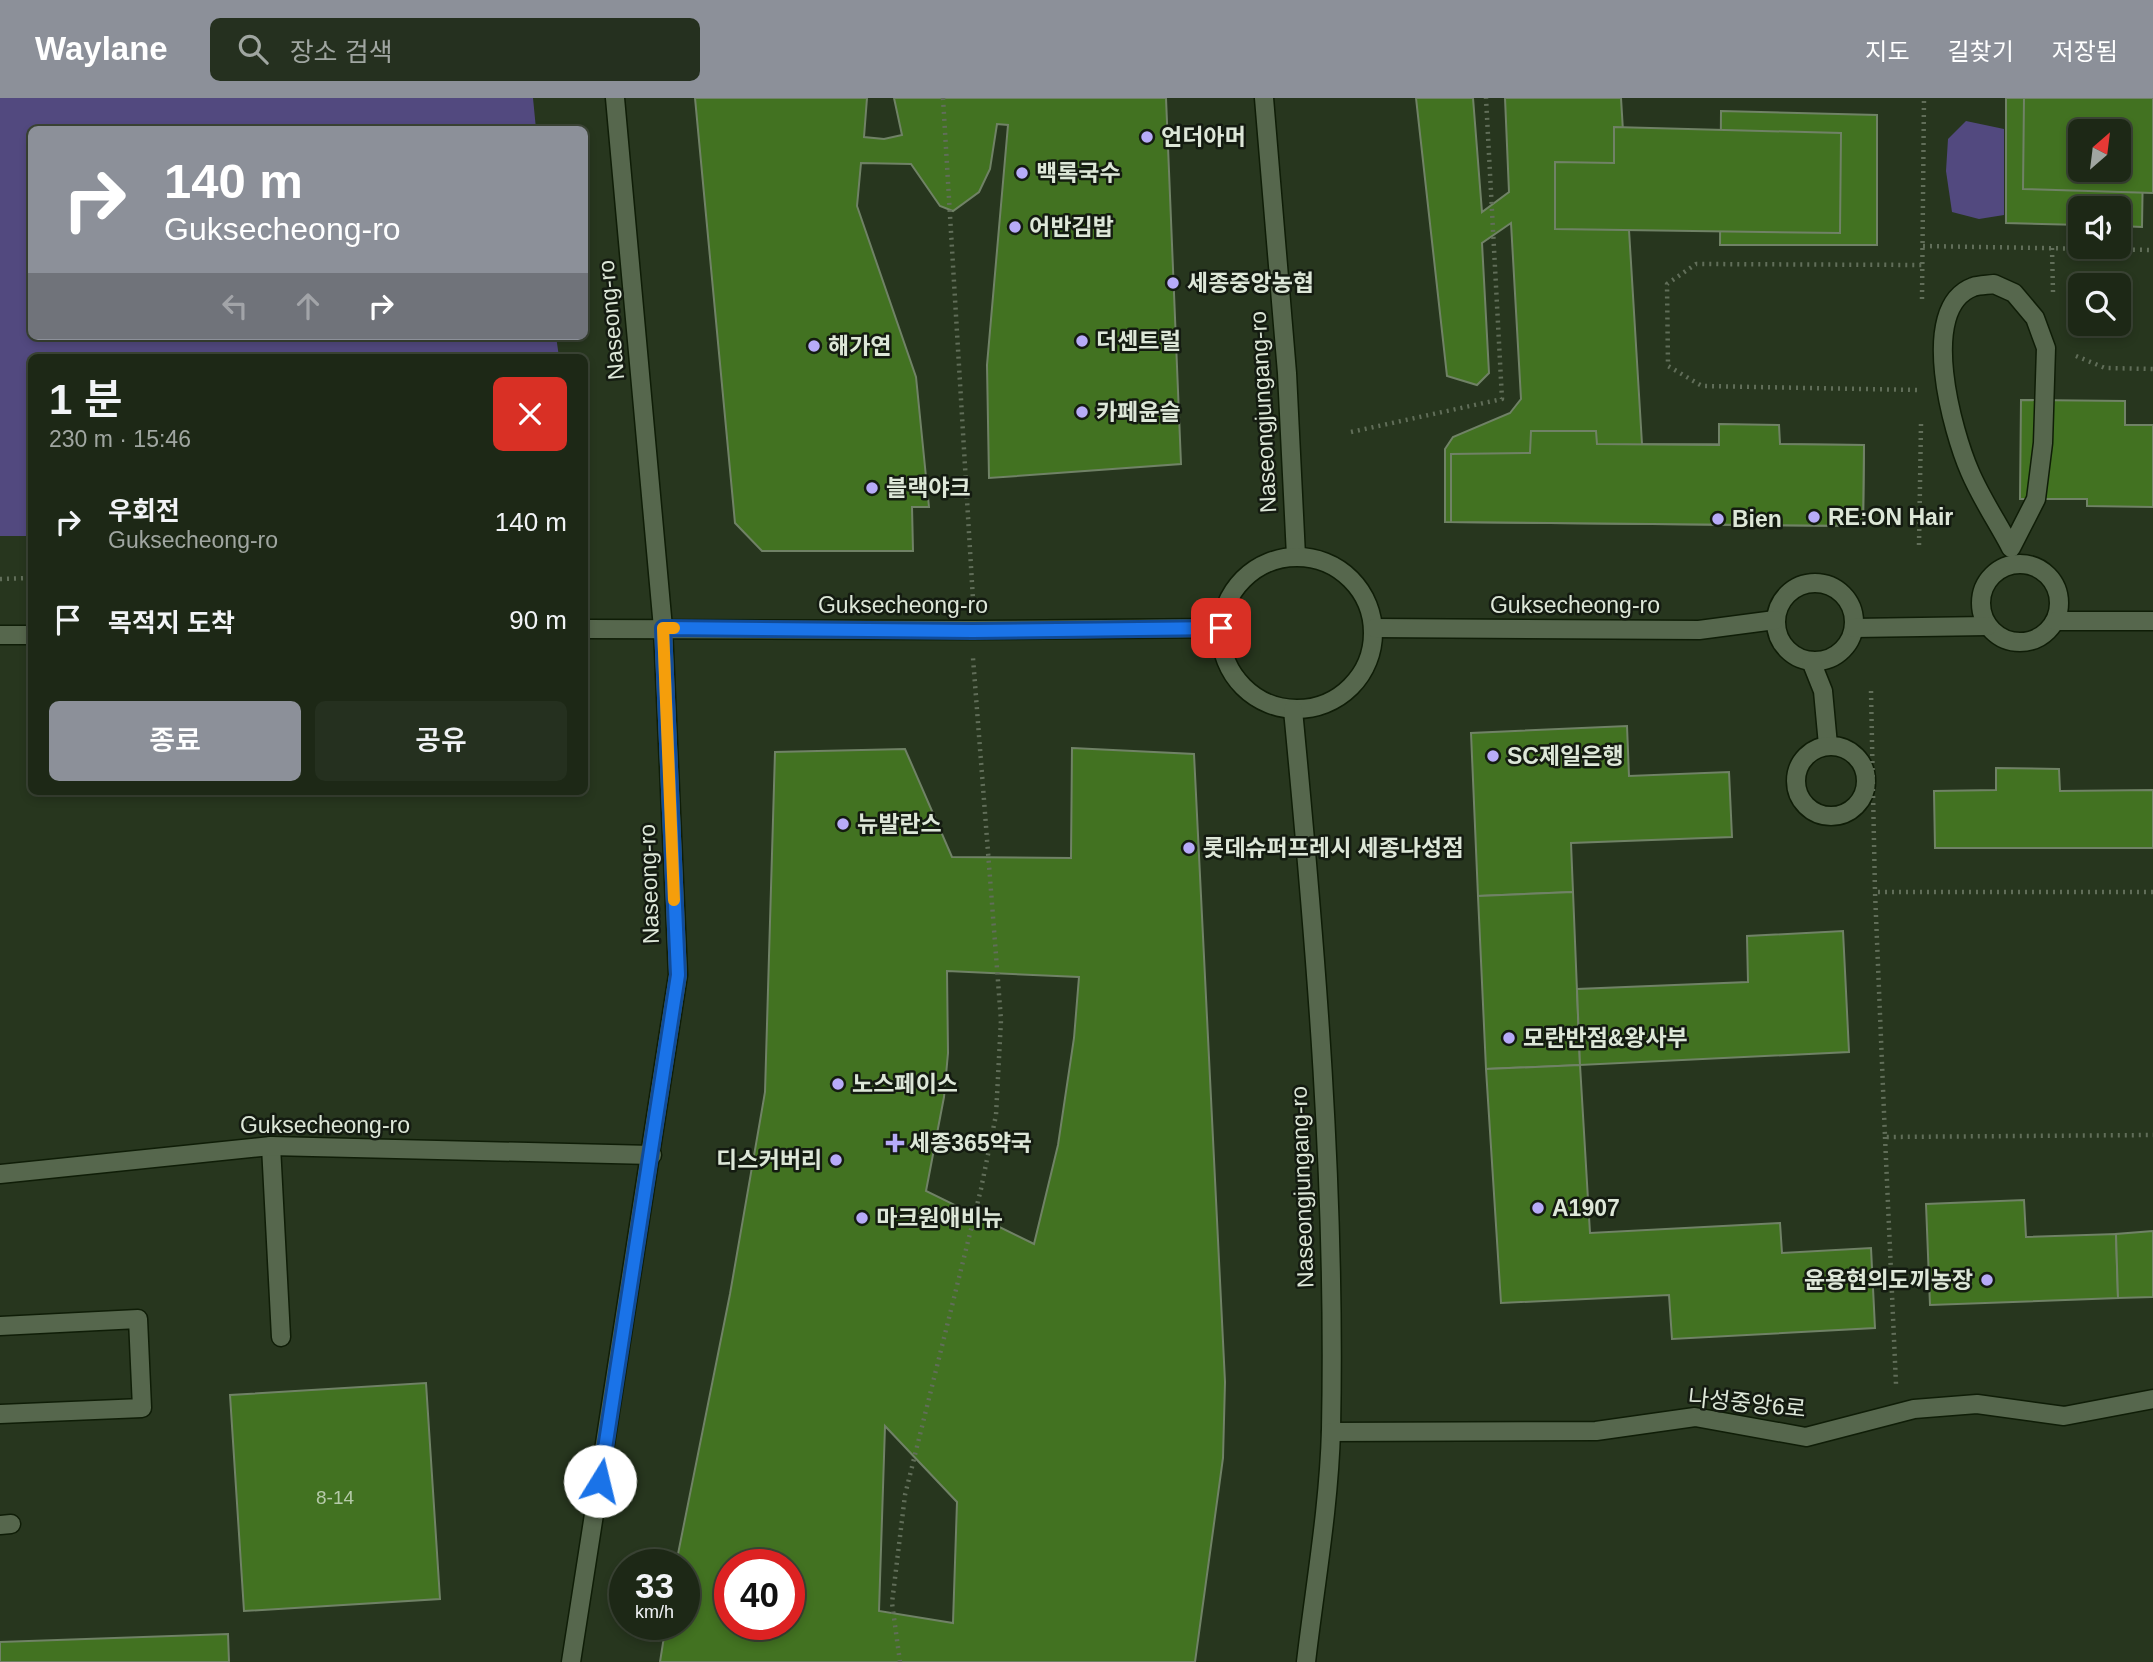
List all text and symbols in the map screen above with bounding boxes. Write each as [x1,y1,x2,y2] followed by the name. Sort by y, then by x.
[210,18,700,81] search box
[35,30,168,67] text: Waylane
[234,30,272,68] icon: search
[290,37,393,67] text: 장소 검색
[1865,38,1910,65] text: 지도
[1948,38,2014,65] text: 길찾기
[2052,38,2118,65] text: 저장됨
[2068,119,2132,182] north arrow
[2068,119,2131,336] map controls
[1161,124,1246,150] place label: 언더아머
[1139,129,1155,145] marker: 언더아머
[49,154,140,245] icon: right
[164,154,303,208] text: 140 m
[1036,160,1121,186] place label: 백록국수
[1014,165,1030,181] marker: 백록국수
[2068,196,2131,259] button: sound
[164,211,401,247] text: Guksecheong-ro
[1029,214,1114,240] place label: 어반김밥
[1007,219,1023,235] marker: 어반김밥
[593,259,629,381] street label: Naseong-ro
[1187,270,1314,296] place label: 세종중앙농협
[2068,273,2131,336] button: search
[1165,275,1181,291] marker: 세종중앙농협
[216,287,254,325] icon: left
[289,287,327,325] icon: ahead
[362,287,400,325] icon: right
[1245,310,1281,514] street label: Naseongjungang-ro
[1096,328,1181,354] place label: 더센트럴
[828,333,891,359] place label: 해가연
[1074,333,1090,349] marker: 더센트럴
[806,338,822,354] marker: 해가연
[49,376,123,423] text: 1 분
[493,377,567,451] button: close
[1096,399,1181,425] place label: 카페윤슬
[1074,404,1090,420] marker: 카페윤슬
[49,426,191,452] text: 230 m · 15:46
[886,475,971,501] place label: 블랙야크
[864,480,880,496] marker: 블랙야크
[108,496,180,526] text: 우회전
[49,503,87,541] icon: right
[1828,504,1953,530] place label: RE:ON Hair
[1732,506,1782,532] place label: Bien
[495,507,567,537] text: 140 m
[1806,509,1822,525] marker: RE:ON Hair
[1710,511,1726,527] marker: Bien
[108,527,278,553] text: Guksecheong-ro
[818,592,988,618] street label: Guksecheong-ro
[1490,592,1660,618] street label: Guksecheong-ro
[1191,598,1251,658] pin
[49,601,87,639] icon: arrive
[509,605,567,635] text: 90 m
[108,608,235,638] text: 목적지 도착
[1202,609,1240,647] icon: arrive
[49,701,301,781] button: 종료
[315,701,567,781] button: 공유
[1507,743,1624,769] place label: SC제일은행
[1485,748,1501,764] marker: SC제일은행
[857,811,942,837] place label: 뉴발란스
[835,816,851,832] marker: 뉴발란스
[634,823,664,945] street label: Naseong-ro
[1203,835,1463,861] place label: 롯데슈퍼프레시 세종나성점
[1181,840,1197,856] marker: 롯데슈퍼프레시 세종나성점
[1523,1025,1688,1051] place label: 모란반점&왕사부
[1501,1030,1517,1046] marker: 모란반점&왕사부
[852,1071,958,1097] place label: 노스페이스
[830,1076,846,1092] marker: 노스페이스
[1285,1086,1319,1288] street label: Naseongjungang-ro
[240,1112,410,1138] street label: Guksecheong-ro
[909,1130,1032,1156] place label: 세종365약국
[887,1135,903,1151] marker: 세종365약국
[716,1147,822,1173] place label: 디스커버리
[828,1152,844,1168] marker: 디스커버리
[1552,1195,1620,1221] place label: A1907
[1530,1200,1546,1216] marker: A1907
[876,1205,1003,1231] place label: 마크원애비뉴
[854,1210,870,1226] marker: 마크원애비뉴
[1804,1267,1973,1293] place label: 윤용현의도끼농장
[1979,1272,1995,1288] marker: 윤용현의도끼농장
[1687,1384,1807,1422] street label: 나성중앙6로
[563,1444,637,1518] position arrow
[316,1487,354,1508] house number: 8-14
[714,1549,805,1640] speed limit sign: 40
[635,1566,674,1605] text: 33
[635,1602,674,1622] text: km/h

